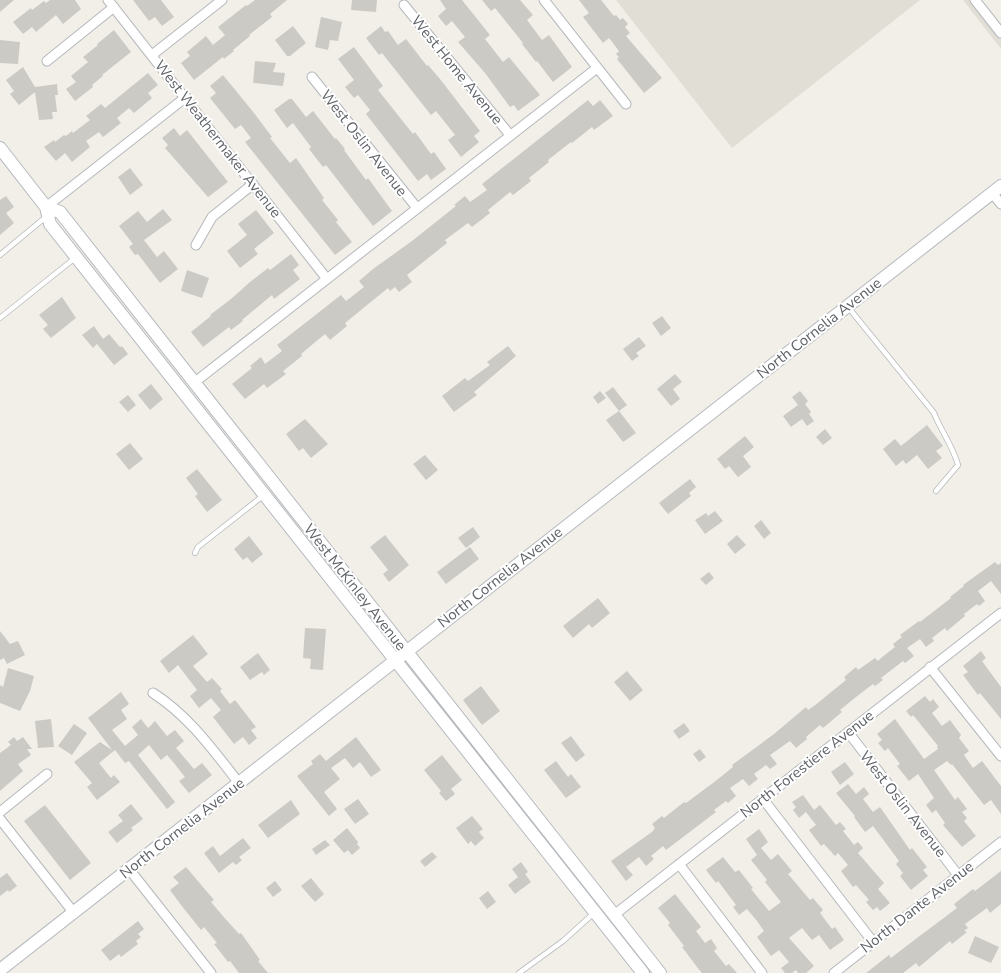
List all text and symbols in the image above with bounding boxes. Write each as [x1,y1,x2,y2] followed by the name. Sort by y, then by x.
[407,11,507,129] street label: West Home Avenue
[150,56,286,222] street label: West Weathermaker Avenue
[316,86,412,200] street label: West Oslin Avenue
[752,273,886,383] street label: North Cornelia Avenue
[299,519,411,655] street label: West McKinley Avenue
[433,522,567,632] street label: North Cornelia Avenue
[736,706,878,822] street label: North Forestiere Avenue
[855,747,951,861] street label: West Oslin Avenue
[115,773,249,883] street label: North Cornelia Avenue
[856,856,978,958] street label: North Dante Avenue

